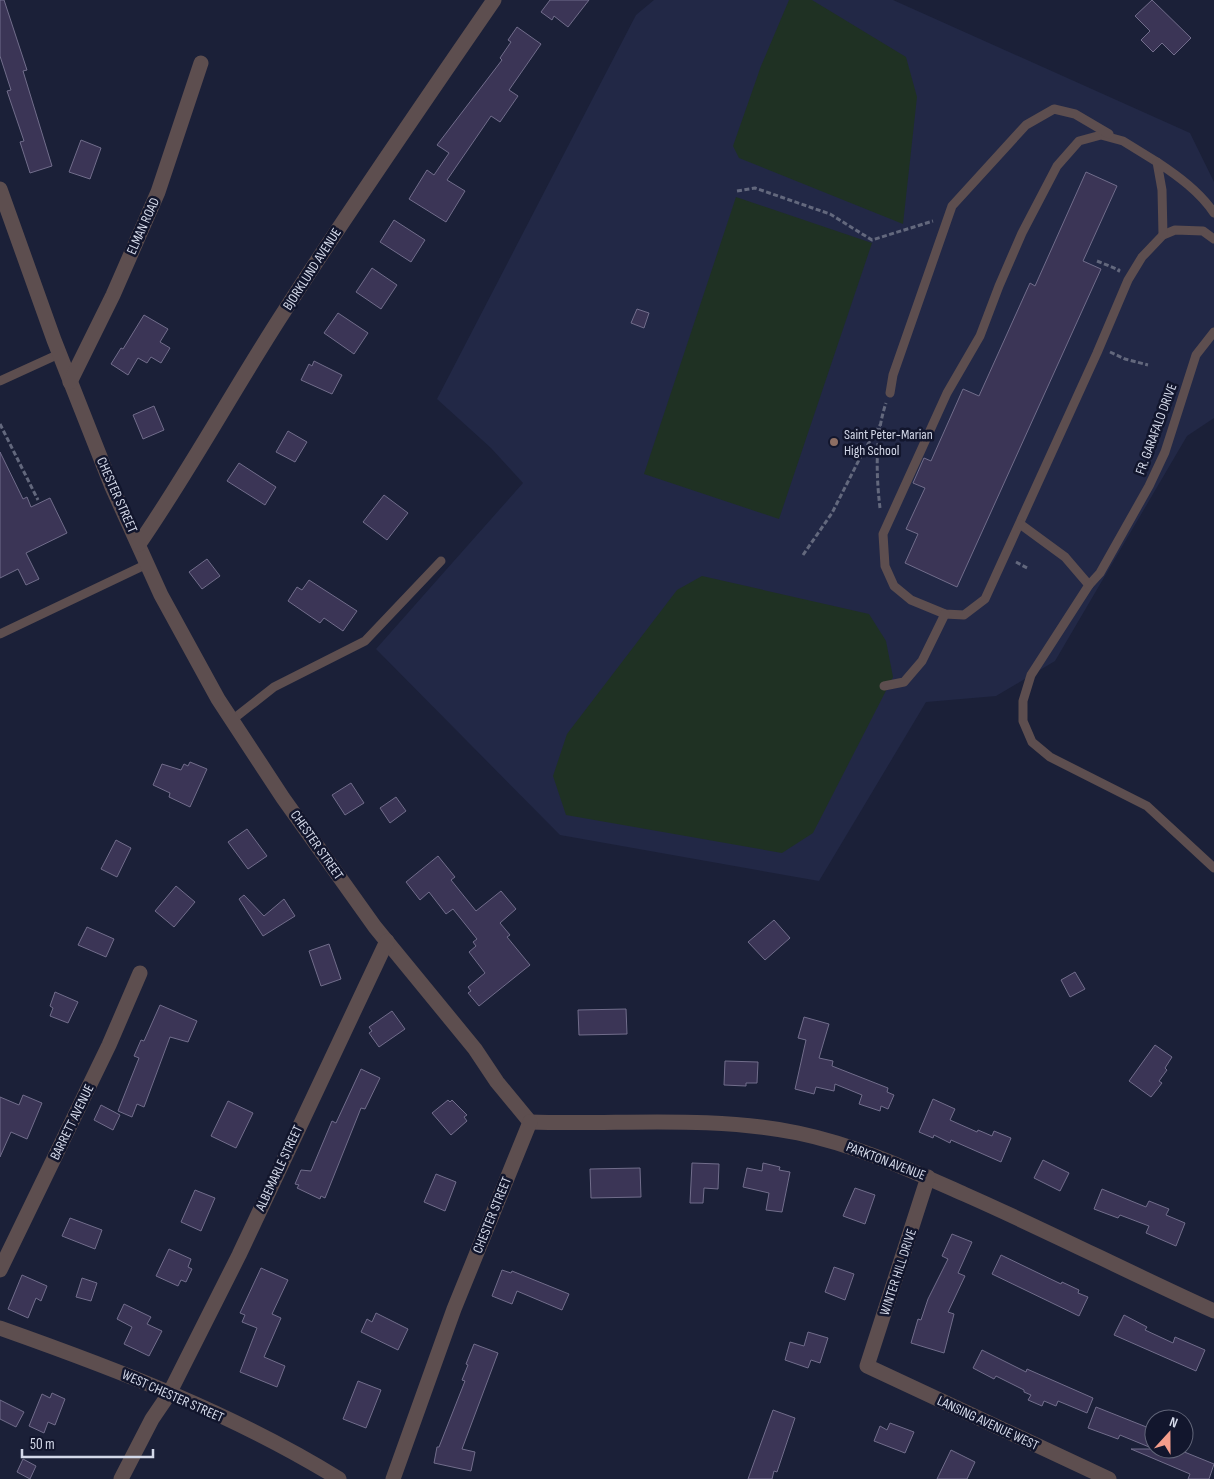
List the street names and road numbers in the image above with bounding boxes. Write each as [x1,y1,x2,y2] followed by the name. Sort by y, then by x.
[123,195,163,257] street label: ELMAN ROAD
[279,225,345,313] street label: BJORKLUND AVENUE
[1132,381,1180,477] street label: FR. GARAFALO DRIVE
[93,455,141,536] street label: CHESTER STREET
[287,807,347,883] street label: CHESTER STREET
[46,1081,98,1163] street label: BARRETT AVENUE
[251,1122,306,1214] street label: ALBEMARLE STREET
[844,1138,928,1184] street label: PARKTON AVENUE
[469,1174,515,1256] street label: CHESTER STREET
[876,1226,920,1317] street label: WINTER HILL DRIVE
[119,1366,227,1426] street label: WEST CHESTER STREET
[935,1392,1042,1454] street label: LANSING AVENUE WEST

